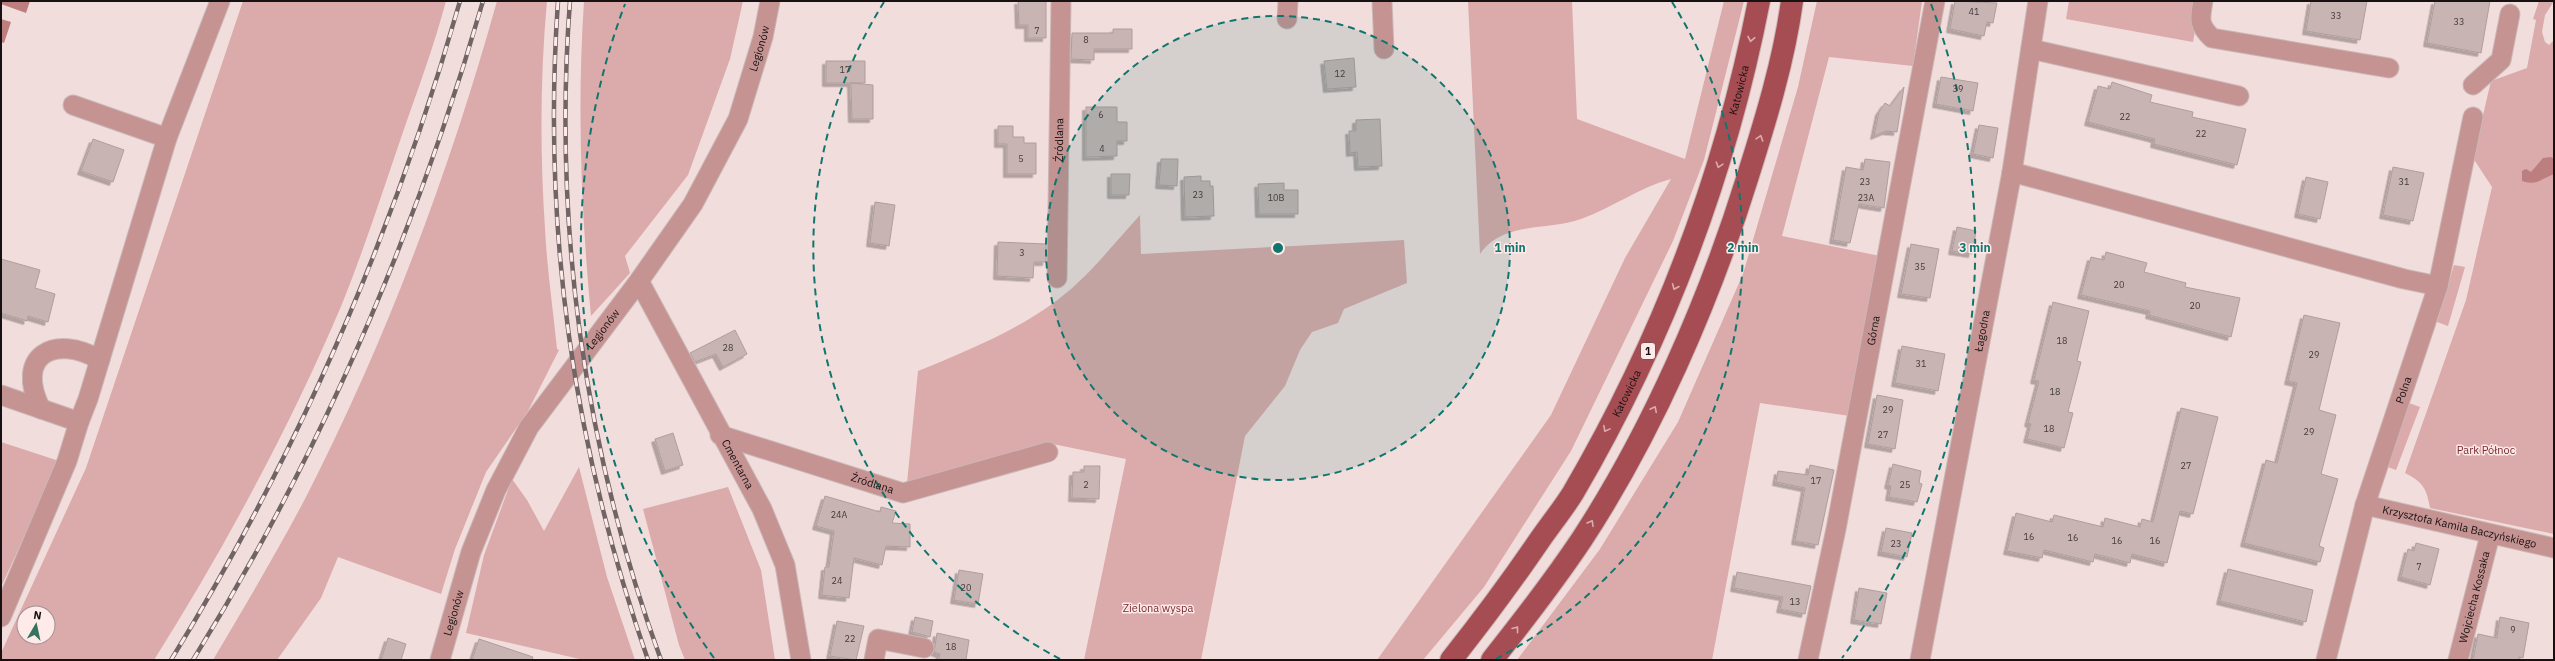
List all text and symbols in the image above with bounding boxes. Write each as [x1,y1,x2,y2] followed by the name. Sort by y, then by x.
[1969,6,1979,17] house number: 41
[2331,10,2341,21] house number: 33
[2454,16,2464,27] house number: 33
[746,24,772,73] street label: Legionów
[1034,25,1040,36] house number: 7
[1083,34,1089,45] house number: 8
[1748,36,1756,42] one-way arrow
[840,64,850,75] house number: 17
[1726,64,1752,117] street label: Katowicka
[1335,68,1345,79] house number: 12
[1953,83,1963,94] house number: 39
[1098,109,1104,120] house number: 6
[2120,111,2130,122] house number: 22
[1052,118,1066,162] street label: Źródlana
[2196,128,2206,139] house number: 22
[1755,135,1764,142] one-way arrow
[1099,143,1105,154] house number: 4
[1018,153,1024,164] house number: 5
[1715,161,1723,168] one-way arrow
[1860,176,1870,187] house number: 23
[2399,176,2409,187] house number: 31
[1193,189,1203,200] house number: 23
[1268,192,1284,203] house number: 10B
[1858,192,1875,203] house number: 23A
[1494,240,1526,255] text: 1 min
[1727,240,1759,255] text: 2 min
[1959,240,1991,255] text: 3 min
[1271,241,1285,255] centre of rings
[1019,247,1025,258] house number: 3
[1915,261,1925,272] house number: 35
[2114,279,2124,290] house number: 20
[1672,283,1680,291] one-way arrow
[2190,300,2200,311] house number: 20
[583,306,623,352] street label: Legionów
[1971,309,1993,354] street label: Łagodna
[1864,314,1883,346] street label: Górna
[2057,335,2067,346] house number: 18
[723,342,733,353] house number: 28
[1641,343,1655,359] road number: 1
[2309,349,2319,360] house number: 29
[1916,358,1926,369] house number: 31
[1609,367,1644,419] street label: Katowicka
[2392,375,2414,405] street label: Polna
[2050,386,2060,397] house number: 18
[1883,404,1893,415] house number: 29
[1649,406,1657,413] one-way arrow
[2044,423,2054,434] house number: 18
[1604,425,1611,433] one-way arrow
[2304,426,2314,437] house number: 29
[1878,429,1888,440] house number: 27
[719,437,757,492] street label: Cmentarna
[2457,443,2516,457] park label: Park Północ
[2181,460,2191,471] house number: 27
[849,470,896,497] street label: Źródlana
[1811,475,1821,486] house number: 17
[1083,479,1089,490] house number: 2
[1900,479,1910,490] house number: 25
[2381,502,2538,551] street label: Krzysztofa Kamila Baczyńskiego
[831,509,848,520] house number: 24A
[1587,520,1594,527] one-way arrow
[2024,531,2034,542] house number: 16
[2068,532,2078,543] house number: 16
[2112,535,2122,546] house number: 16
[2150,535,2160,546] house number: 16
[1891,538,1901,549] house number: 23
[2456,550,2493,644] street label: Wojciecha Kossaka
[2416,561,2422,572] house number: 7
[832,575,842,586] house number: 24
[961,582,971,593] house number: 20
[440,588,467,637] street label: Legionów
[1790,596,1800,607] house number: 13
[1123,601,1193,615] park label: Zielona wyspa
[16,605,56,645] north arrow
[33,608,43,623] text: N
[2510,624,2516,635] house number: 9
[1512,627,1519,634] one-way arrow
[845,633,855,644] house number: 22
[946,641,956,652] house number: 18

